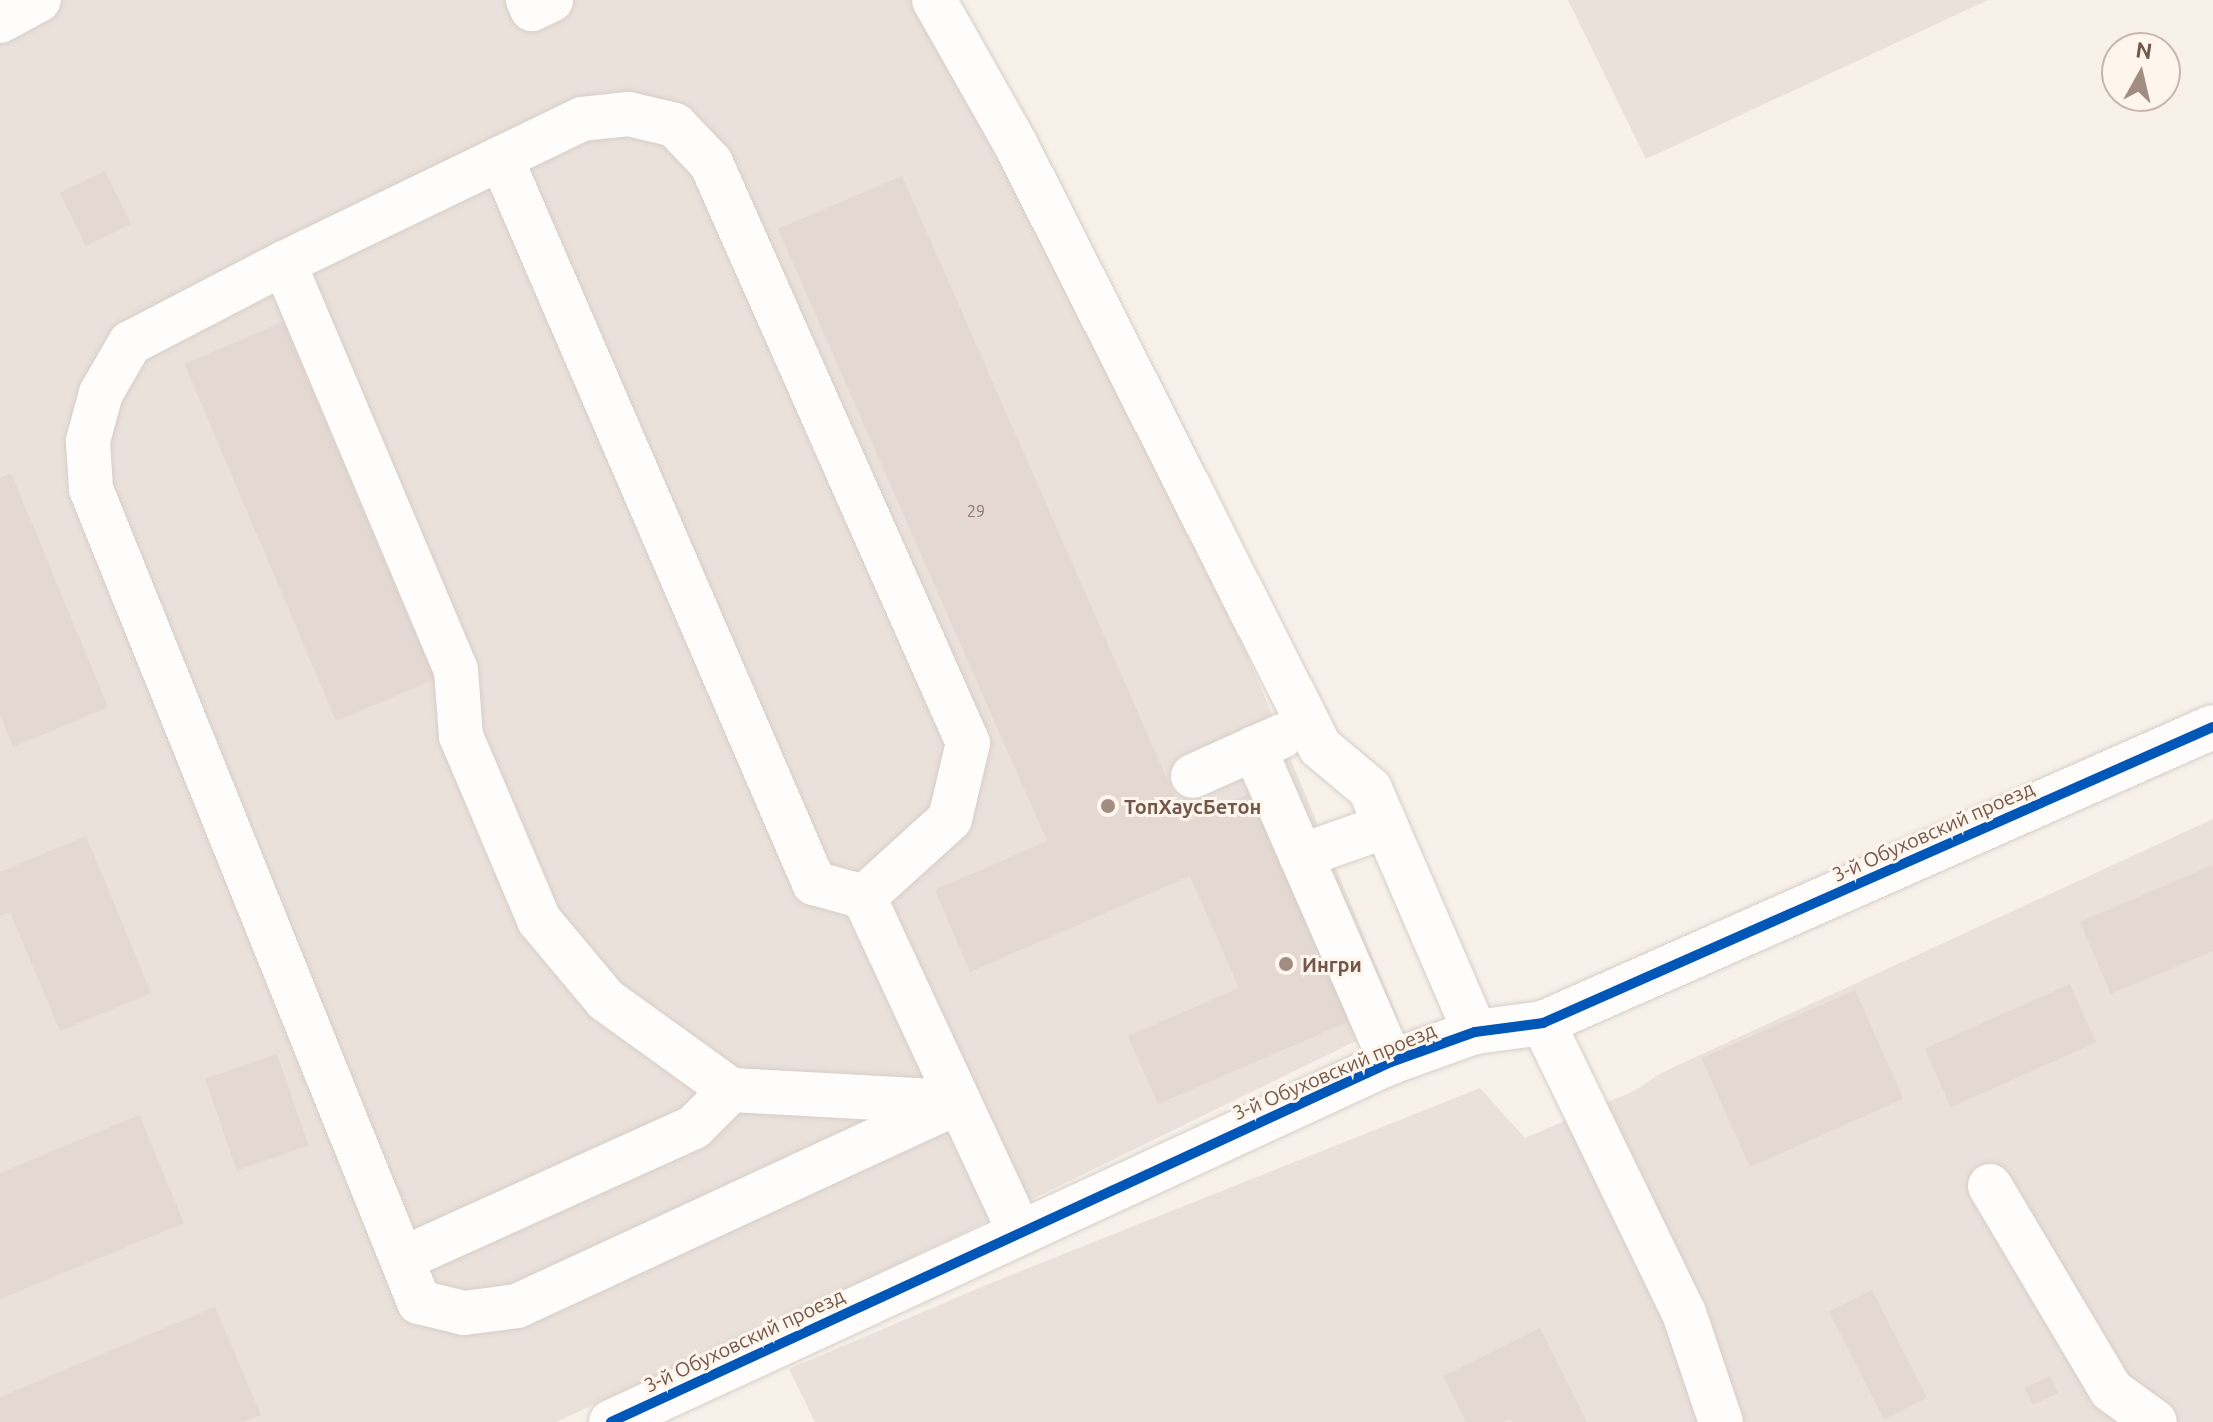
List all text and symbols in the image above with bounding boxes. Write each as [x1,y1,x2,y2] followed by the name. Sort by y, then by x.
[2101,32,2181,112] north arrow
[2134,36,2154,63] text: N
[967,501,985,521] house number: 29
[1828,776,2038,886] street label: 3-й Обуховский проезд
[1124,794,1261,818] place label: ТопХаусБетон
[1099,797,1117,815] marker: ТопХаусБетон
[1302,952,1362,976] place label: Ингри
[1277,955,1295,973] marker: Ингри
[1229,1017,1439,1125] street label: 3-й Обуховский проезд
[640,1283,848,1397] street label: 3-й Обуховский проезд

